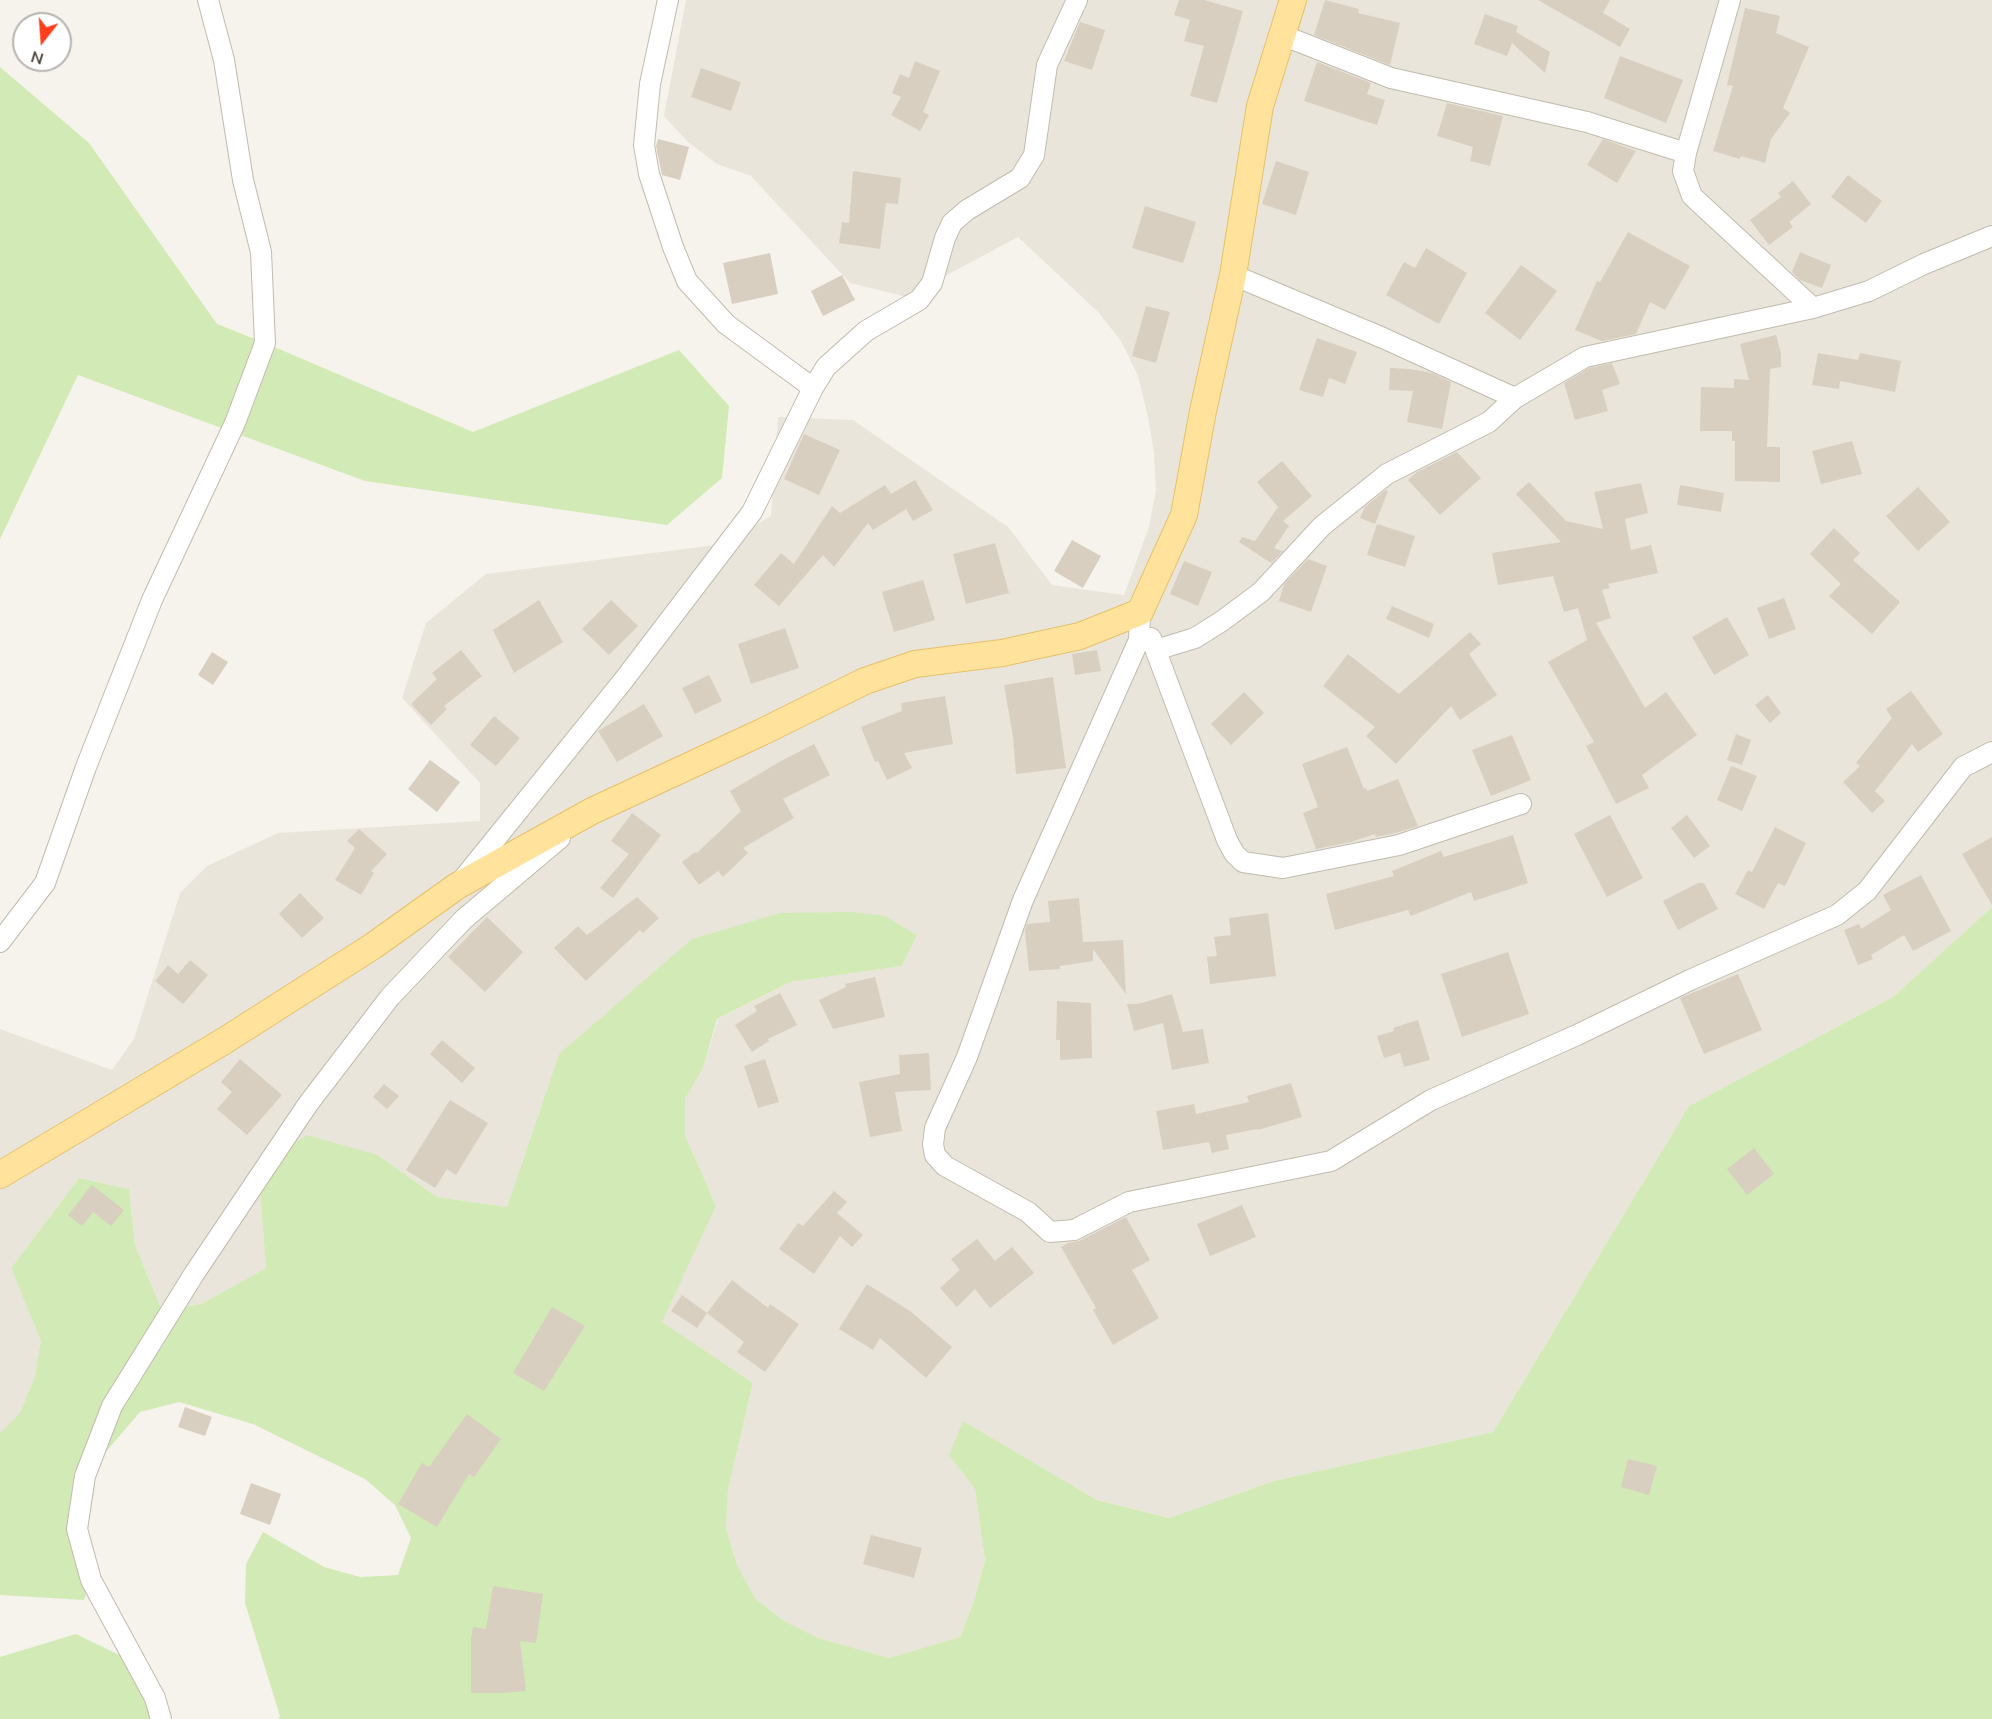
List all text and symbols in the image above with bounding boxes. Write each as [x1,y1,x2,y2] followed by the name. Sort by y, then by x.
[12,12,72,72] north arrow
[28,45,46,70] text: N

